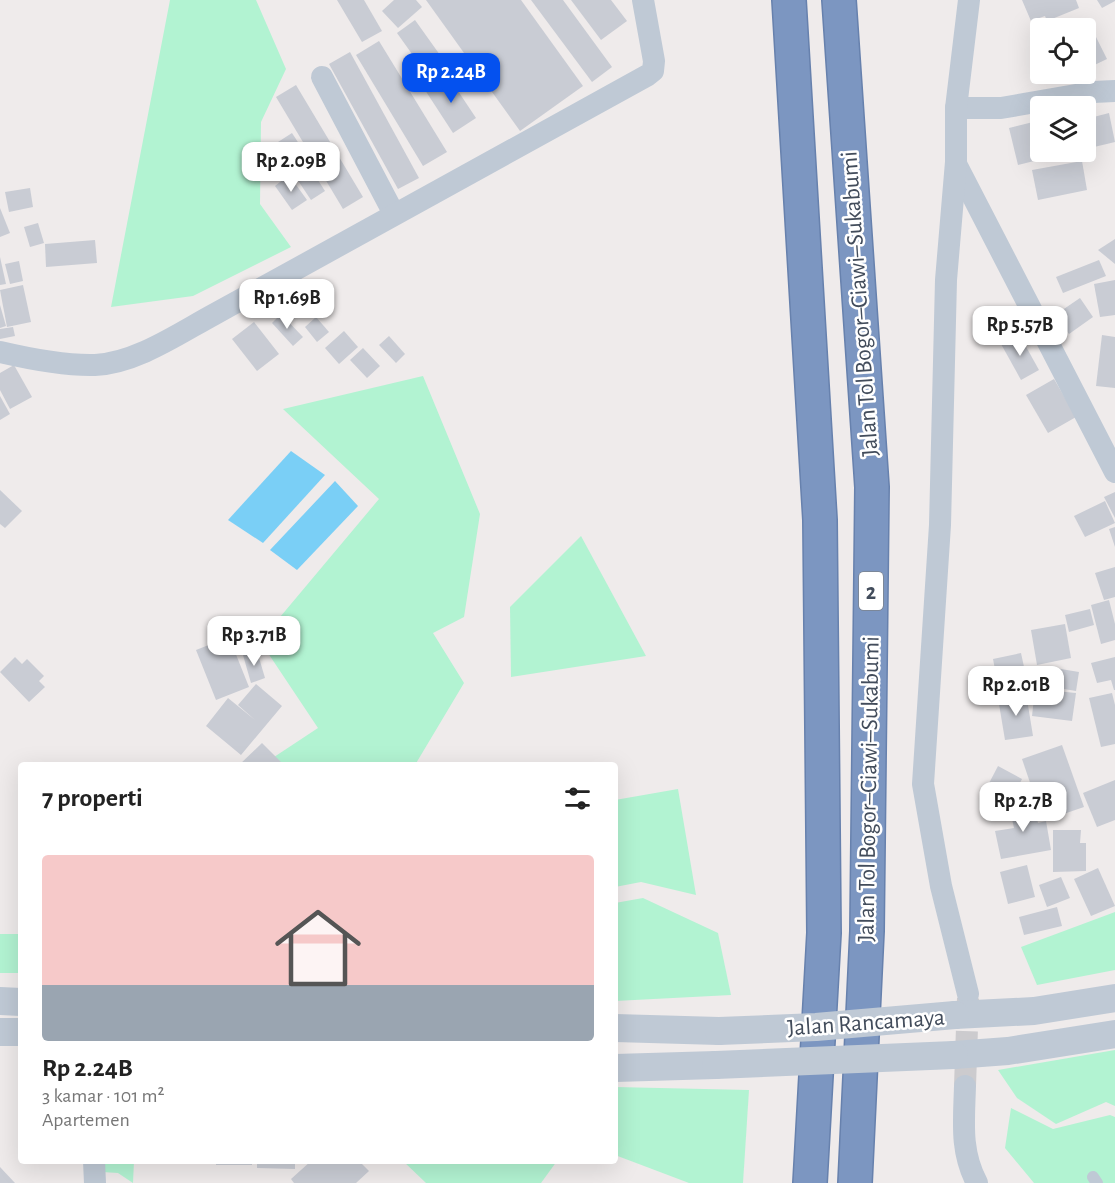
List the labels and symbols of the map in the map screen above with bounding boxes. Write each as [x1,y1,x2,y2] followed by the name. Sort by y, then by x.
[389,53,513,104] pin: Rp 2.24B
[229,142,353,193] pin: Rp 2.09B
[837,150,883,457] street label: Jalan Tol Bogor–Ciawi–Sukabumi
[225,279,349,330] pin: Rp 1.69B
[958,306,1082,357] pin: Rp 5.57B
[859,572,883,610] road number: 2
[192,616,316,667] pin: Rp 3.71B
[854,636,884,942] street label: Jalan Tol Bogor–Ciawi–Sukabumi
[954,666,1078,717] pin: Rp 2.01B
[968,782,1078,833] pin: Rp 2.7B
[786,1006,946,1040] street label: Jalan Rancamaya

